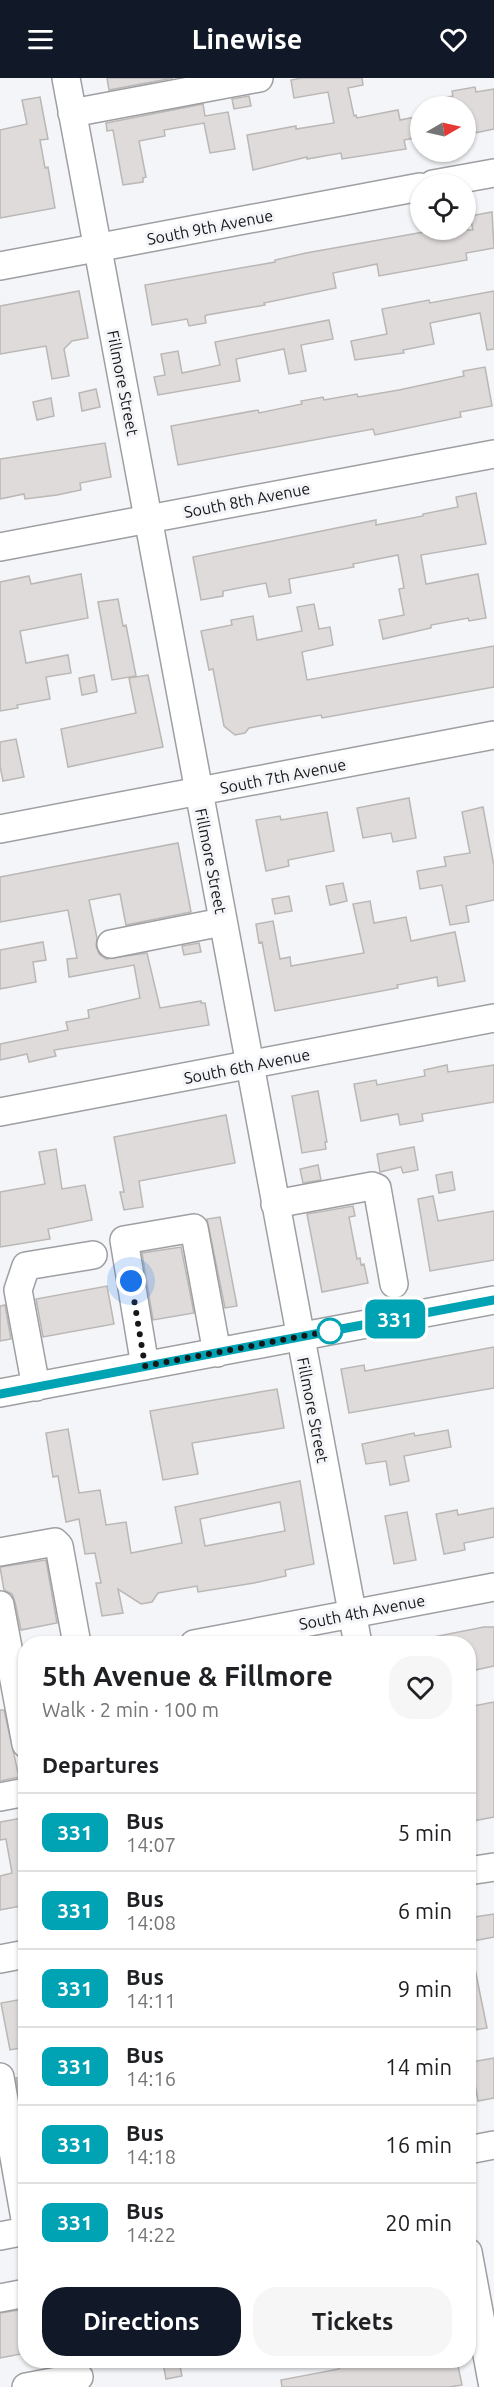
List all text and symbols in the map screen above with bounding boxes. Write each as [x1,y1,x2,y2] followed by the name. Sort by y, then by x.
[24,23,57,56] icon: menu
[437,23,470,56] icon: heart
[192,24,302,54] text: Linewise
[410,96,476,162] north arrow
[410,96,476,240] map controls
[410,174,476,240] button: locate
[145,206,275,248] street label: South 9th Avenue
[104,329,142,438] street label: Fillmore Street
[182,479,312,521] street label: South 8th Avenue
[218,755,348,797] street label: South 7th Avenue
[192,807,230,916] street label: Fillmore Street
[182,1045,312,1087] street label: South 6th Avenue
[116,1266,146,1296] your location
[360,1300,430,1338] line badge: 331
[377,1307,413,1331] text: 331
[317,1318,343,1344] unlabelled marker
[294,1356,332,1465] street label: Fillmore Street
[297,1591,427,1633] street label: South 4th Avenue
[389,1656,452,1719] button: heart
[42,1660,333,1691] text: 5th Avenue & Fillmore
[42,1698,219,1721] text: Walk · 2 min · 100 m
[42,1752,159,1777] text: Departures
[126,1808,164,1833] text: Bus
[57,1820,93,1844] text: 331
[398,1820,452,1845] text: 5 min
[126,1833,176,1856] text: 14:07
[126,1886,164,1911] text: Bus
[57,1898,93,1922] text: 331
[398,1898,452,1923] text: 6 min
[126,1911,176,1934] text: 14:08
[126,1964,164,1989] text: Bus
[57,1976,93,2000] text: 331
[398,1976,452,2001] text: 9 min
[126,1989,176,2012] text: 14:11
[126,2042,164,2067] text: Bus
[57,2054,93,2078] text: 331
[385,2054,452,2079] text: 14 min
[126,2067,176,2090] text: 14:16
[126,2120,164,2145] text: Bus
[57,2132,93,2156] text: 331
[385,2132,452,2157] text: 16 min
[126,2145,176,2168] text: 14:18
[126,2198,164,2223] text: Bus
[57,2210,93,2234] text: 331
[385,2210,452,2235] text: 20 min
[126,2223,176,2246] text: 14:22
[42,2287,241,2356] button: Directions
[253,2287,452,2356] button: Tickets

